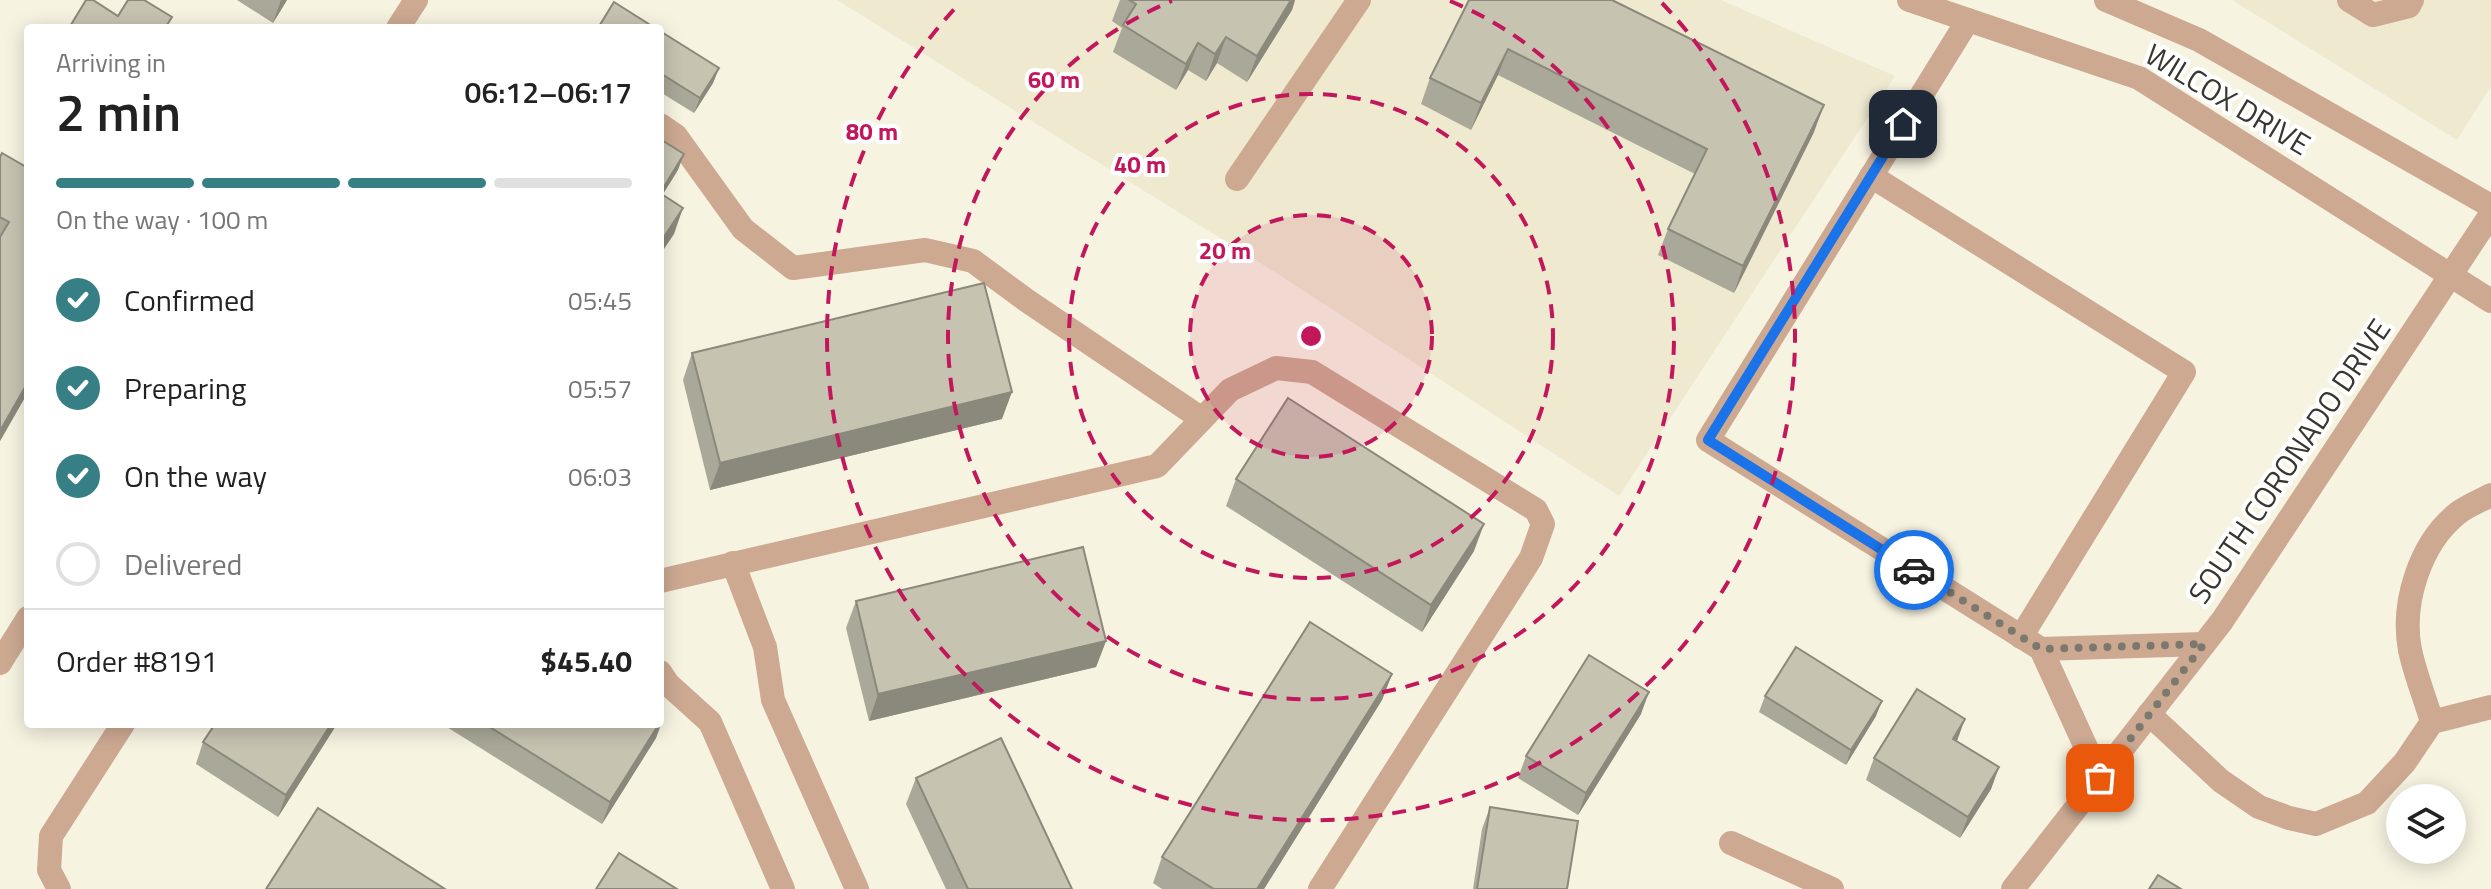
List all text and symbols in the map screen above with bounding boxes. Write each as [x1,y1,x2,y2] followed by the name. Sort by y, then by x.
[2137,31,2319,167] street label: WILCOX DRIVE
[56,43,166,82] text: Arriving in
[1028,61,1080,97] text: 60 m
[465,69,632,115] text: 06:12–06:17
[56,72,181,151] text: 2 min
[1869,90,1937,158] pin
[1881,102,1925,146] icon: home
[846,113,898,149] text: 80 m
[1114,146,1166,182] text: 40 m
[56,200,268,239] text: On the way · 100 m
[1199,232,1251,268] text: 20 m
[124,277,255,323] text: Confirmed
[56,278,100,322] icon: check
[568,281,632,320] text: 05:45
[2176,309,2402,613] street label: SOUTH CORONADO DRIVE
[1297,322,1325,350] centre of rings
[124,365,246,411] text: Preparing
[56,366,100,410] icon: check
[568,369,632,408] text: 05:57
[124,453,267,499] text: On the way
[56,454,100,498] icon: check
[568,457,632,496] text: 06:03
[1874,530,1954,610] courier
[124,541,242,587] text: Delivered
[1892,548,1936,592] icon: car
[56,638,218,684] text: Order #8191
[540,638,632,684] text: $45.40
[2066,744,2134,812] pin
[2078,756,2122,800] icon: bag
[2386,784,2466,864] map controls
[2386,784,2466,864] button: layers

